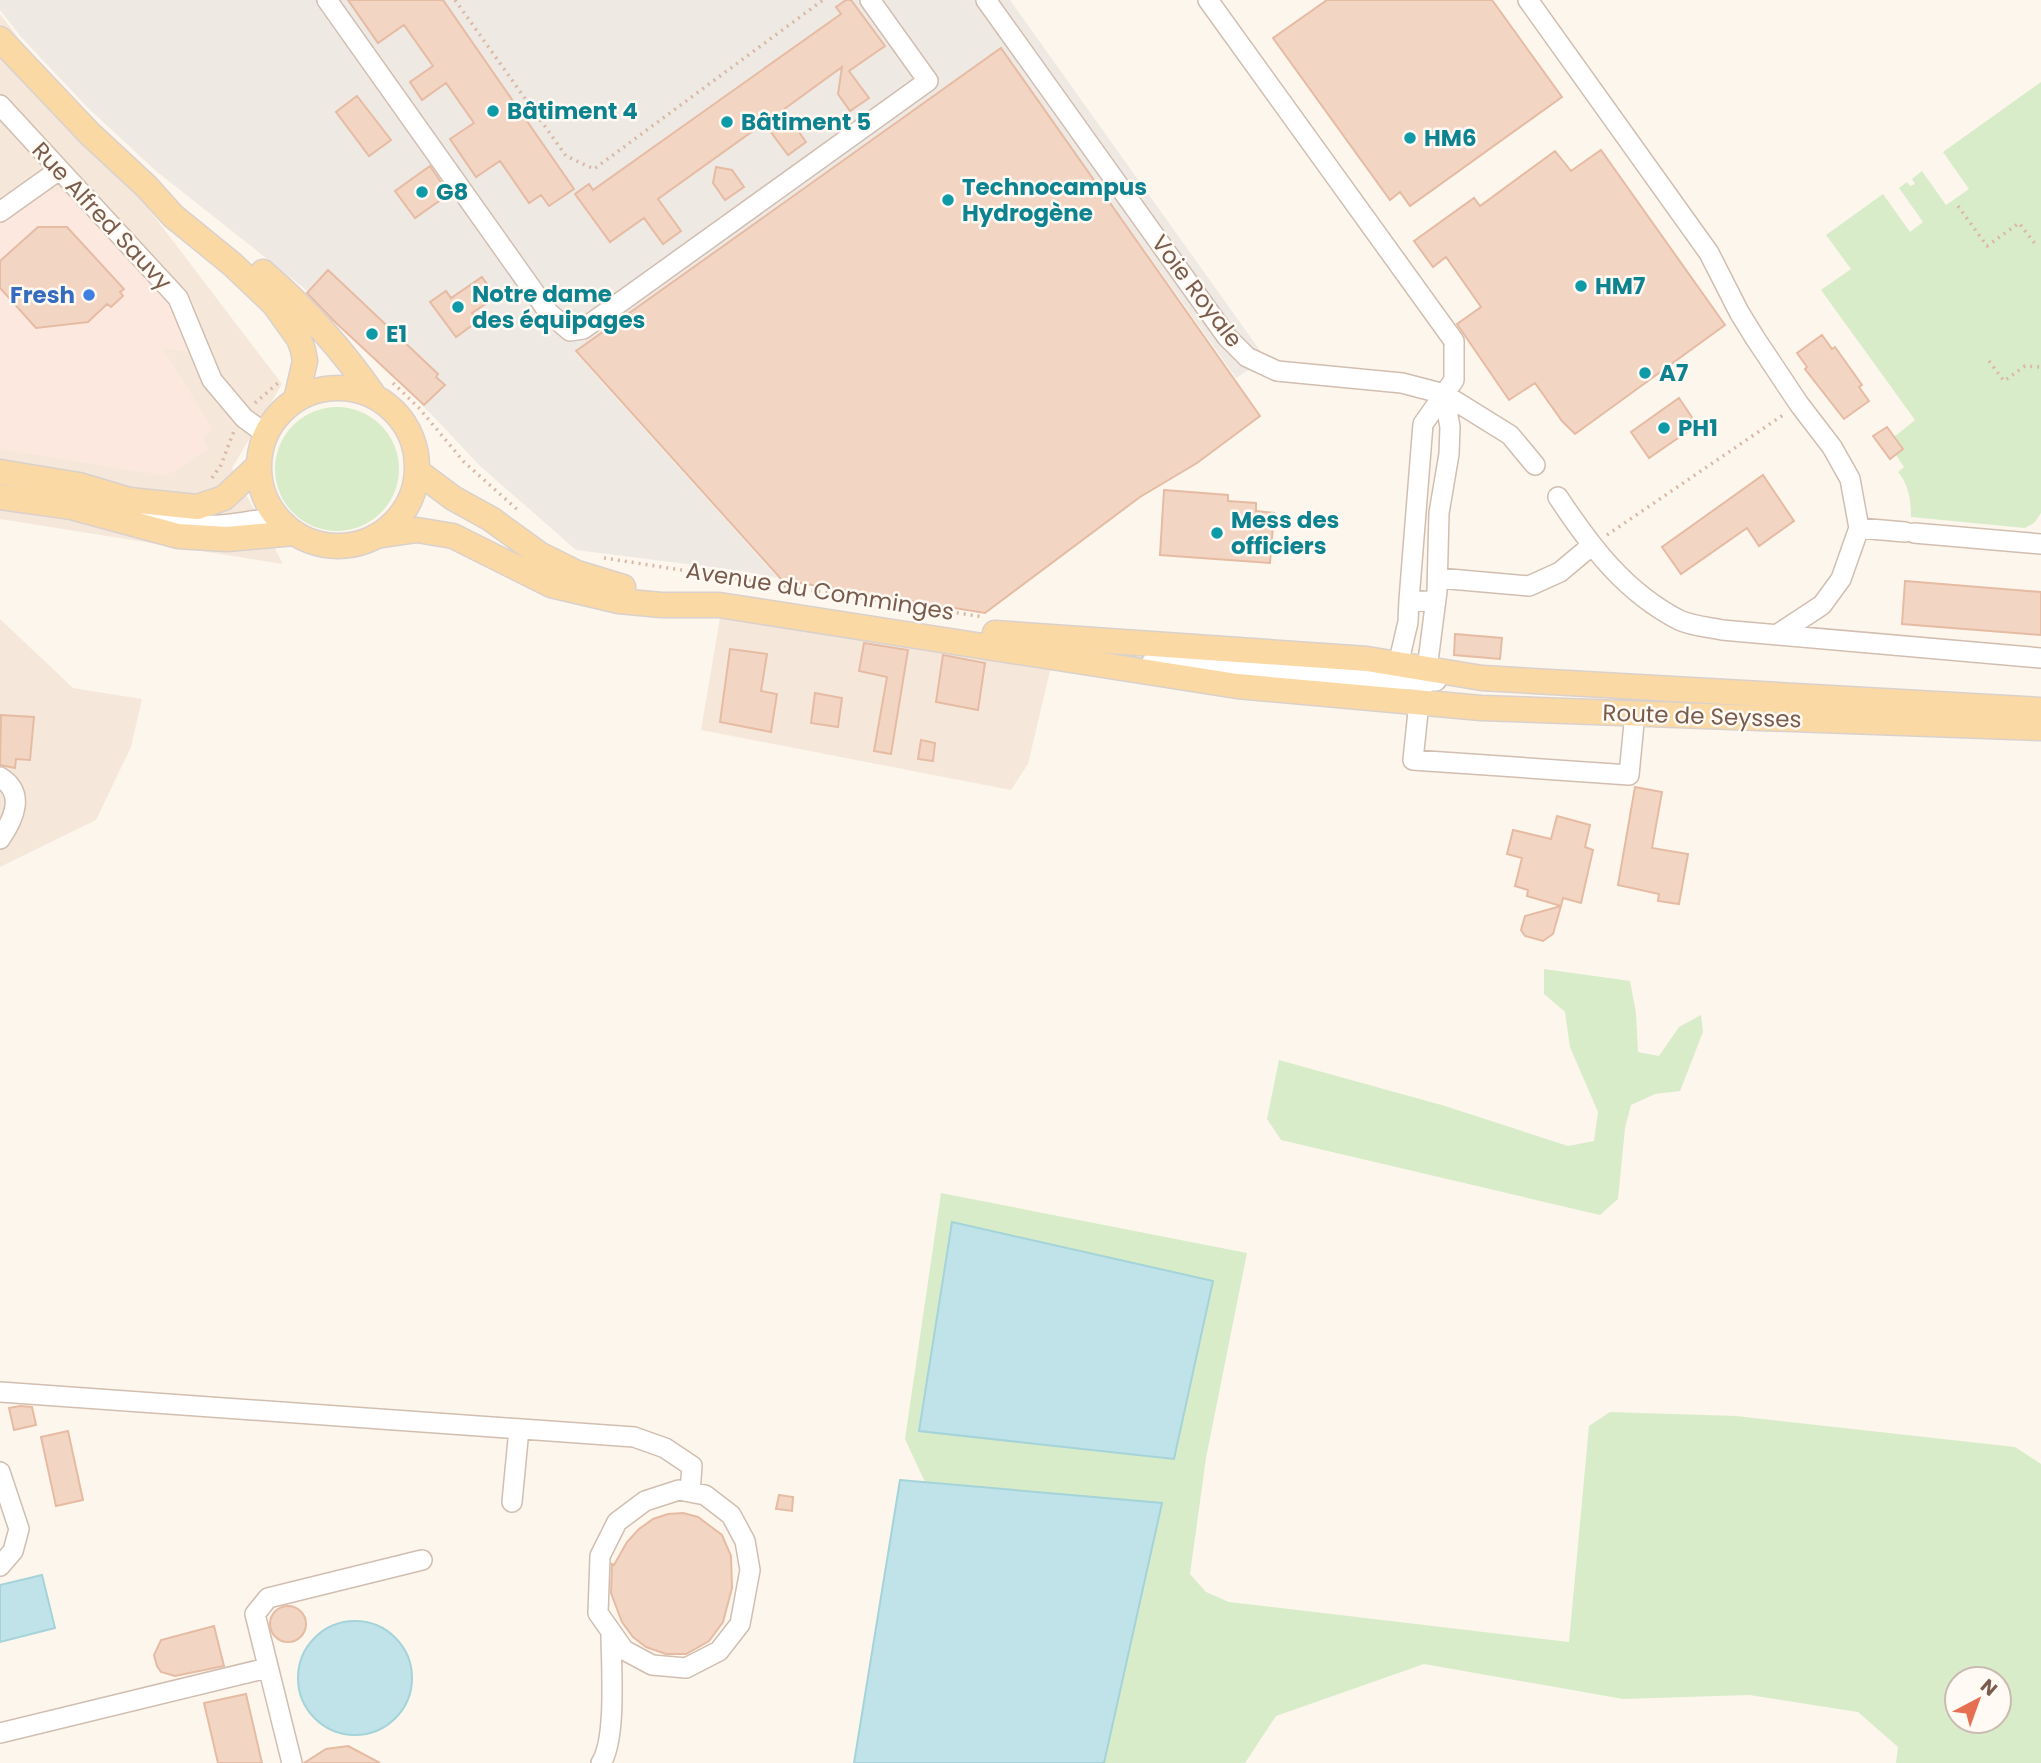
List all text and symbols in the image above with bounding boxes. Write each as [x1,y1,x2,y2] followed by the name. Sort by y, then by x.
[507,95,638,127] place label: Bâtiment 4
[485,103,501,119] marker: Bâtiment 4
[741,106,871,138] place label: Bâtiment 5
[719,114,735,130] marker: Bâtiment 5
[1424,122,1477,154] place label: HM6
[1402,130,1418,146] marker: HM6
[25,135,179,297] street label: Rue Alfred Sauvy
[962,171,1147,229] place label: Technocampus Hydrogène
[436,176,468,208] place label: G8
[414,184,430,200] marker: G8
[940,192,956,208] marker: Technocampus Hydrogène
[1144,228,1250,354] street label: Voie Royale
[1595,270,1645,302] place label: HM7
[472,278,645,336] place label: Notre dame des équipages
[1573,278,1589,294] marker: HM7
[10,279,75,311] place label: Fresh
[81,287,97,303] marker: Fresh
[450,299,466,315] marker: Notre dame des équipages
[386,318,407,350] place label: E1
[364,326,380,342] marker: E1
[1659,357,1688,389] place label: A7
[1637,365,1653,381] marker: A7
[1678,412,1718,444] place label: PH1
[1656,420,1672,436] marker: PH1
[1231,504,1339,562] place label: Mess des officiers
[1209,525,1225,541] marker: Mess des officiers
[684,554,956,628] street label: Avenue du Comminges
[1602,697,1802,735] street label: Route de Seysses
[1943,1665,2013,1735] north arrow
[1975,1673,2003,1702] text: N

